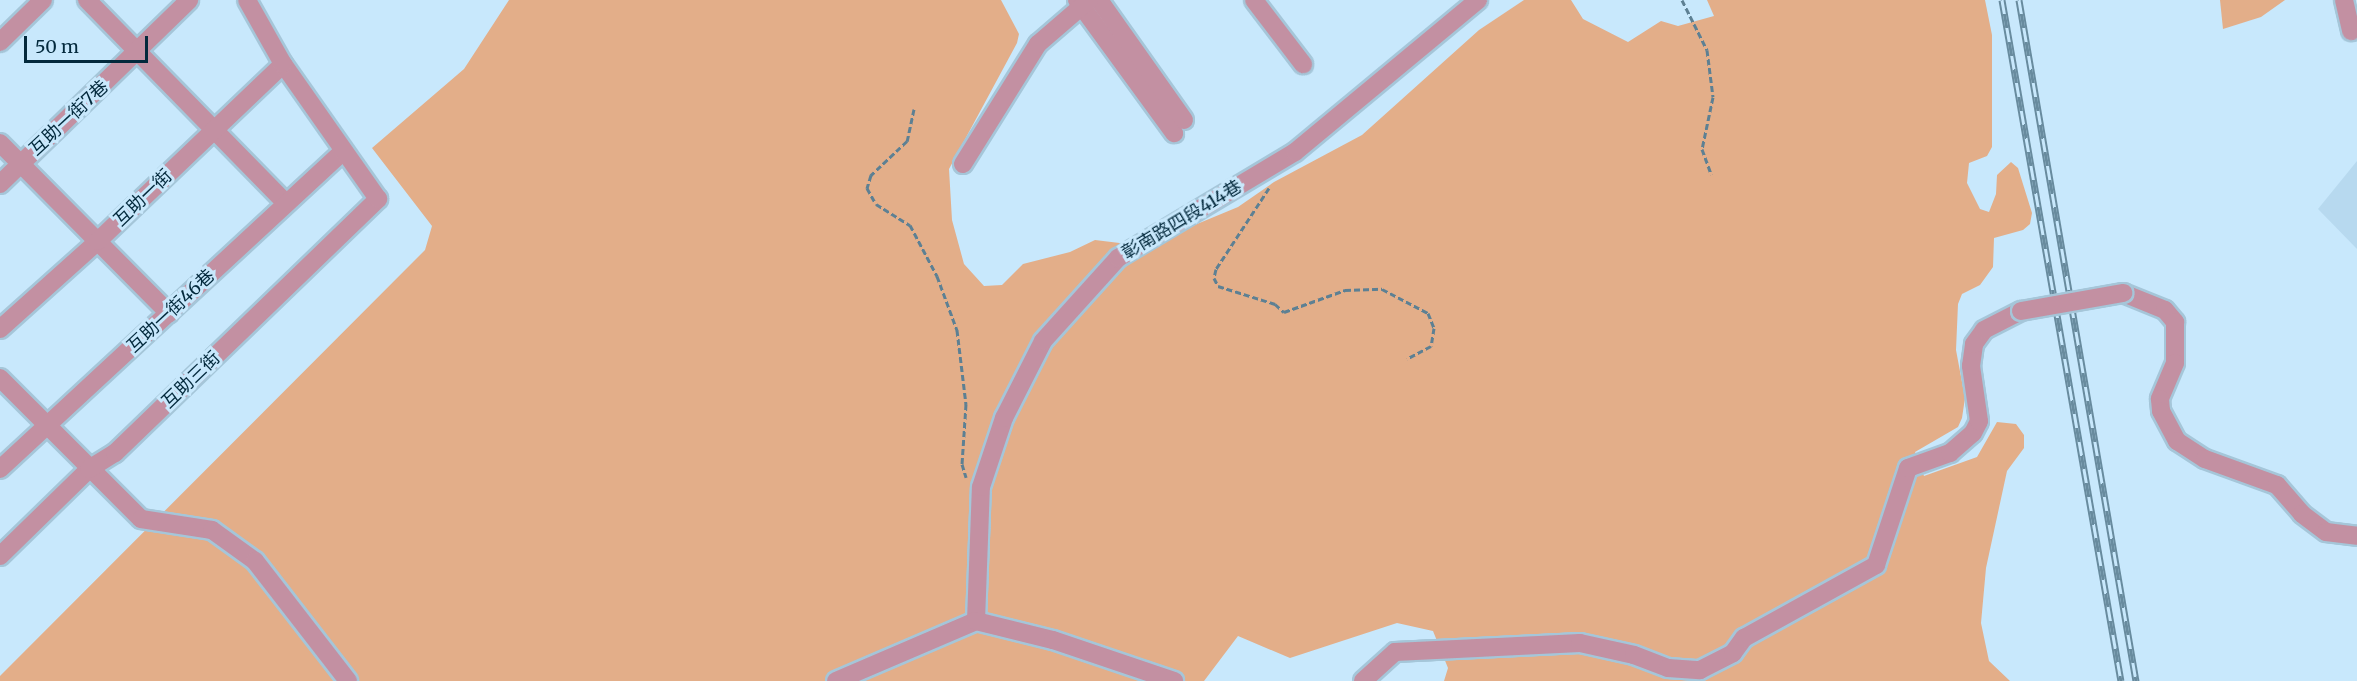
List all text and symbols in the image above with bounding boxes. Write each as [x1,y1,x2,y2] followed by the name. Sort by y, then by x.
[27,24,152,62] scale bar
[35,35,79,58] text: 50 m
[25,76,113,160] street label: 互助一街7巷
[110,165,176,231] street label: 互助一街
[1118,176,1246,264] street label: 彰南路四段414巷
[123,265,219,357] street label: 互助一街46巷
[158,347,224,413] street label: 互助三街

